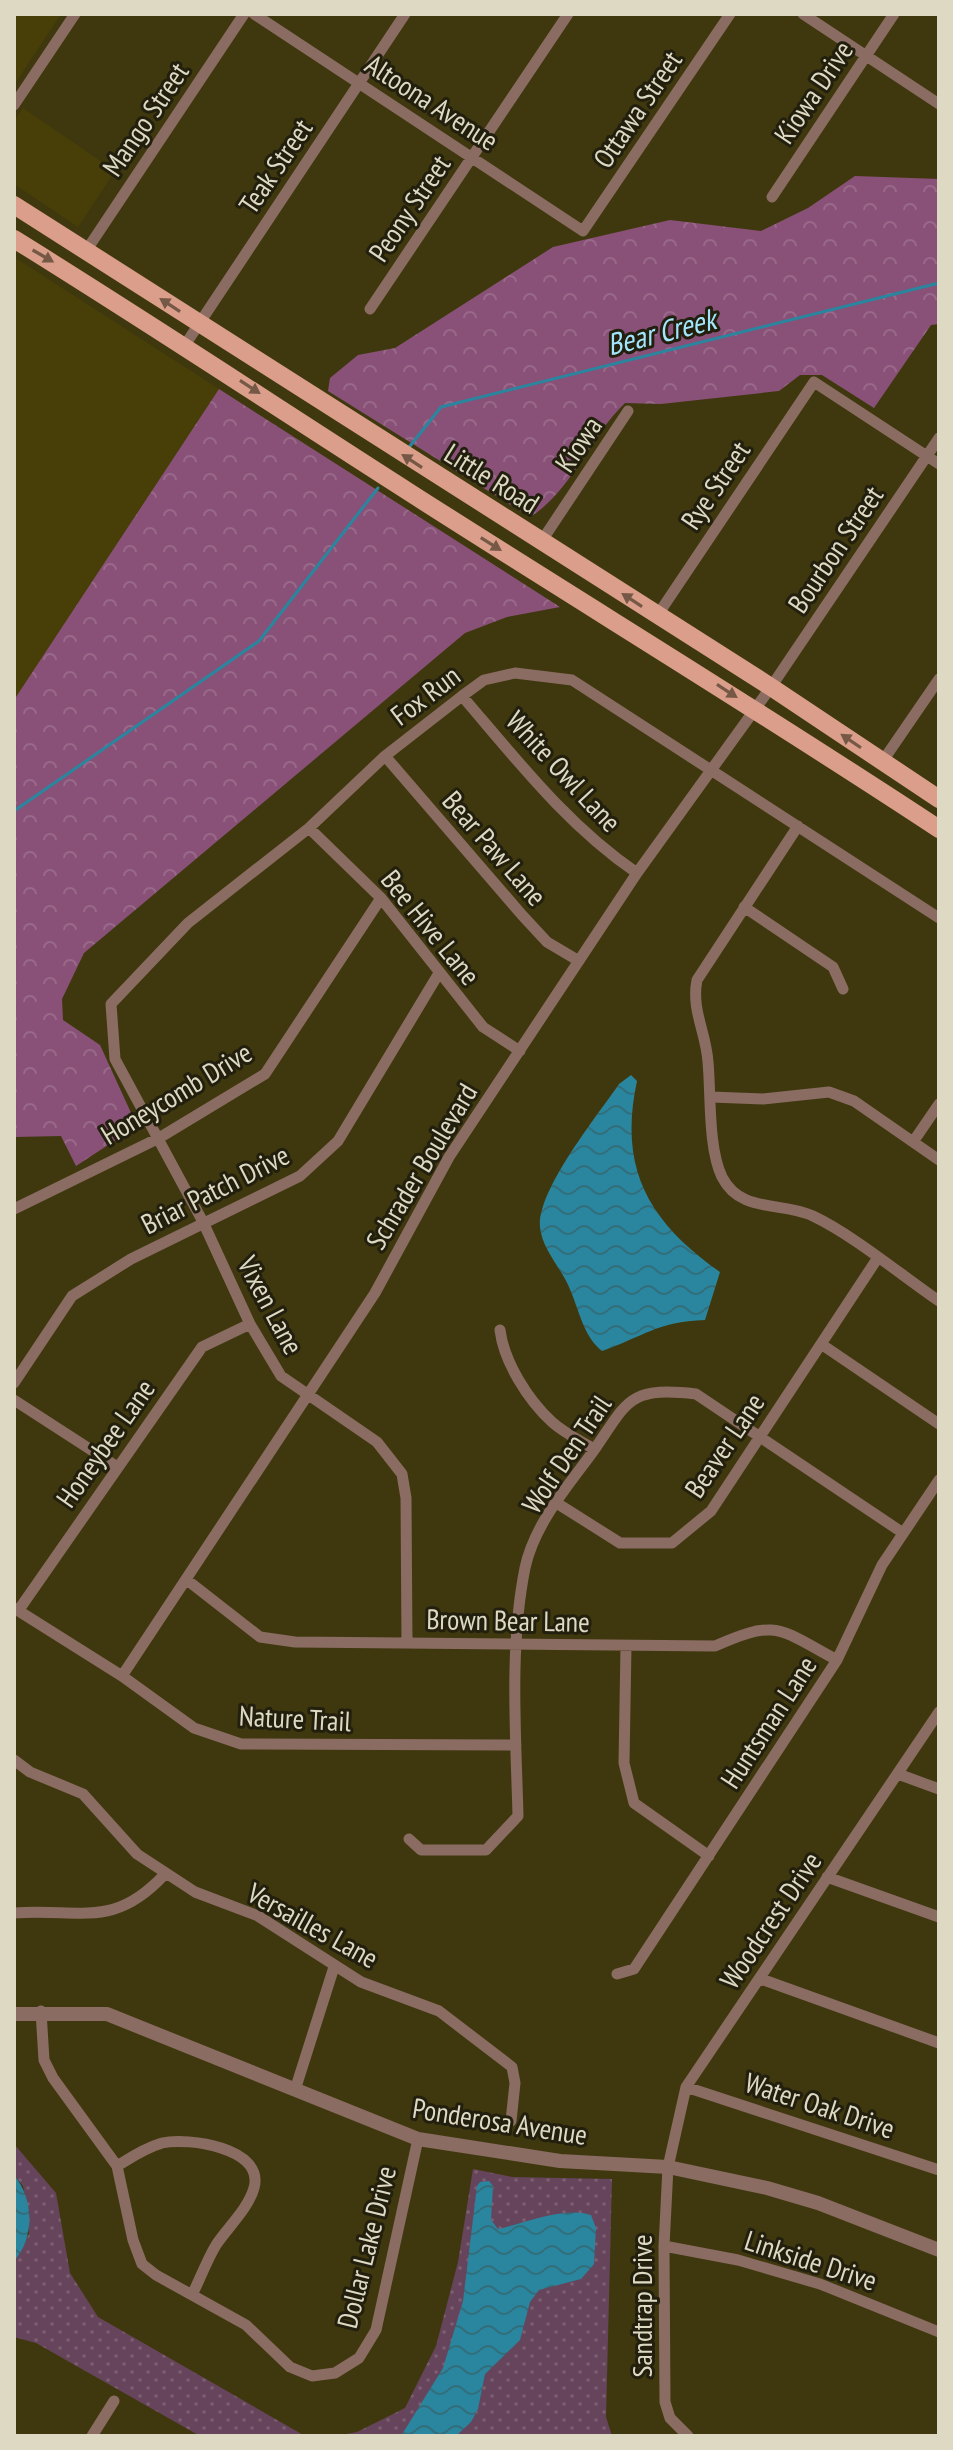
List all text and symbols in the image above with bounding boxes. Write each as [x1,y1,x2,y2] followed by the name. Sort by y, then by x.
[765,33,861,151] street label: Kiowa Drive
[584,43,690,175] street label: Ottawa Street
[359,45,505,159] street label: Altoona Avenue
[93,55,197,183] street label: Mango Street
[230,111,320,220] street label: Teak Street
[360,147,458,269] street label: Peony Street
[32,249,54,263] one-way arrow
[602,298,723,363] water label: Bear Creek
[159,299,181,313] one-way arrow
[239,380,261,394] one-way arrow
[546,409,610,479] street label: Kiowa
[672,433,758,536] street label: Rye Street
[438,435,546,521] street label: Little Road
[401,455,423,469] one-way arrow
[779,478,891,620] street label: Bourbon Street
[481,537,502,552] one-way arrow
[621,594,643,608] one-way arrow
[383,657,467,733] street label: Fox Run
[716,684,737,699] one-way arrow
[498,702,630,840] street label: White Owl Lane
[840,734,861,749] one-way arrow
[435,783,555,913] street label: Bear Paw Lane
[373,862,489,992] street label: Bee Hive Lane
[94,1033,258,1153] street label: Honeycomb Drive
[357,1076,485,1256] street label: Schrader Boulevard
[135,1136,295,1242] street label: Briar Patch Drive
[229,1249,312,1361] street label: Vixen Lane
[47,1372,163,1514] street label: Honeybee Lane
[676,1386,772,1504] street label: Beaver Lane
[513,1387,619,1520] street label: Wolf Den Trail
[426,1600,590,1640] street label: Brown Bear Lane
[711,1649,825,1795] street label: Huntsman Lane
[238,1697,352,1739] street label: Nature Trail
[711,1844,829,1996] street label: Woodcrest Drive
[240,1873,385,1976] street label: Versailles Lane
[740,2063,900,2147] street label: Water Oak Drive
[410,2089,590,2153] street label: Ponderosa Avenue
[328,2162,404,2332] street label: Dollar Lake Drive
[740,2221,882,2299] street label: Linkside Drive
[623,2234,660,2378] street label: Sandtrap Drive

